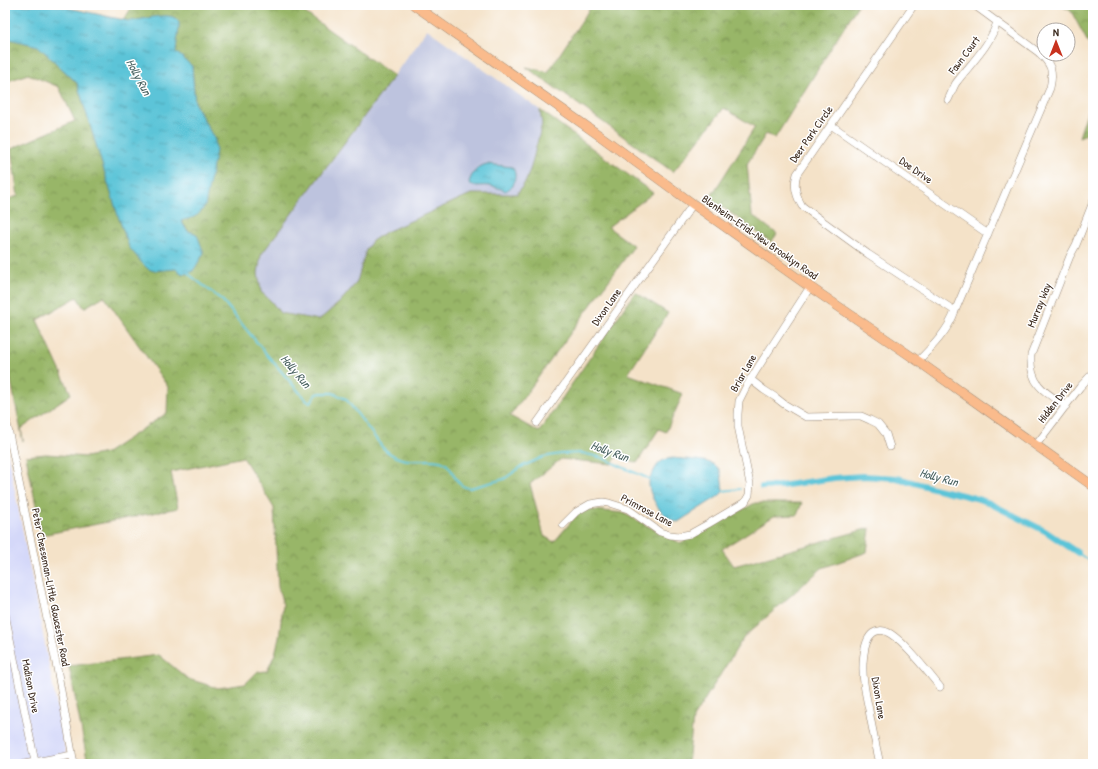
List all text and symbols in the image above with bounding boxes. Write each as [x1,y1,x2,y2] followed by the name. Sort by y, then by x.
[1036,22,1076,62] north arrow
[1053,25,1059,39] text: N
[945,33,983,78] street label: Fawn Court
[122,56,156,100] water label: Holly Run
[786,102,836,165] street label: Deer Park Circle
[897,154,936,187] street label: Doe Drive
[699,191,821,283] street label: Blenheim-Erial-New Brooklyn Road
[1024,280,1054,329] street label: Murray Way
[588,285,624,328] street label: Dixon Lane
[277,351,316,393] water label: Holly Run
[727,351,760,394] street label: Briar Lane
[1034,378,1076,426] street label: Hidden Drive
[589,436,633,466] water label: Holly Run
[918,464,962,491] water label: Holly Run
[619,490,676,530] street label: Primrose Lane
[29,507,73,668] street label: Peter Cheeseman-Little Gloucester Road
[19,658,43,715] street label: Madison Drive
[869,676,889,721] street label: Dixon Lane

